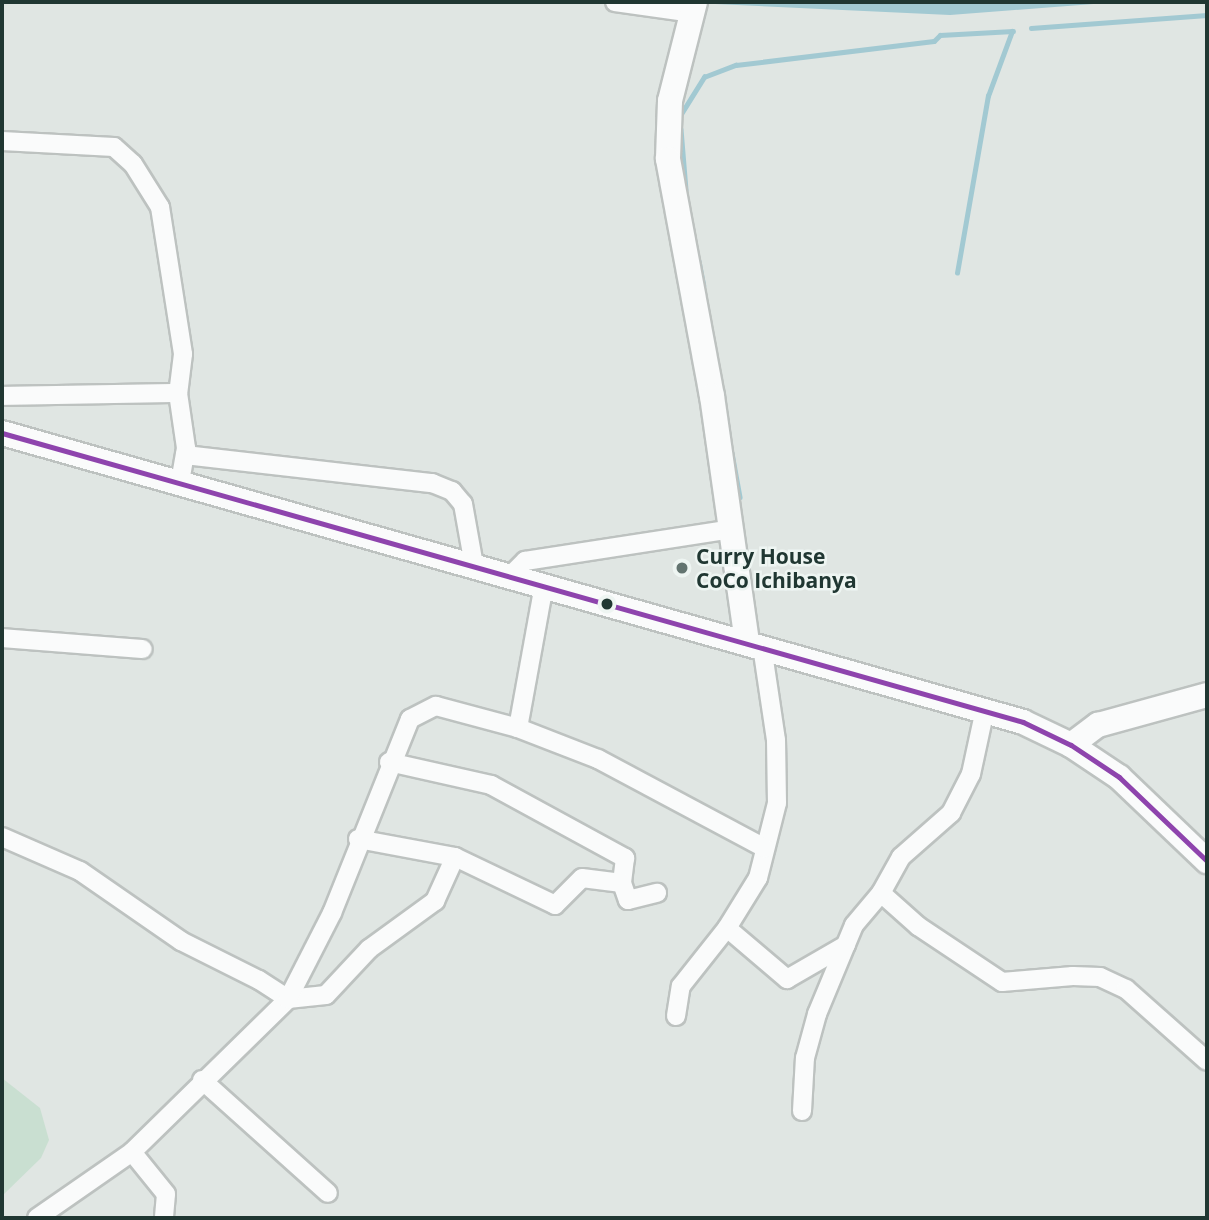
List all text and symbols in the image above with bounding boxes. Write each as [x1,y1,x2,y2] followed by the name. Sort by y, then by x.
[696,543,857,593] place label: Curry House CoCo Ichibanya
[674,560,690,576] marker: Curry House CoCo Ichibanya
[600,597,614,611] unlabelled marker

